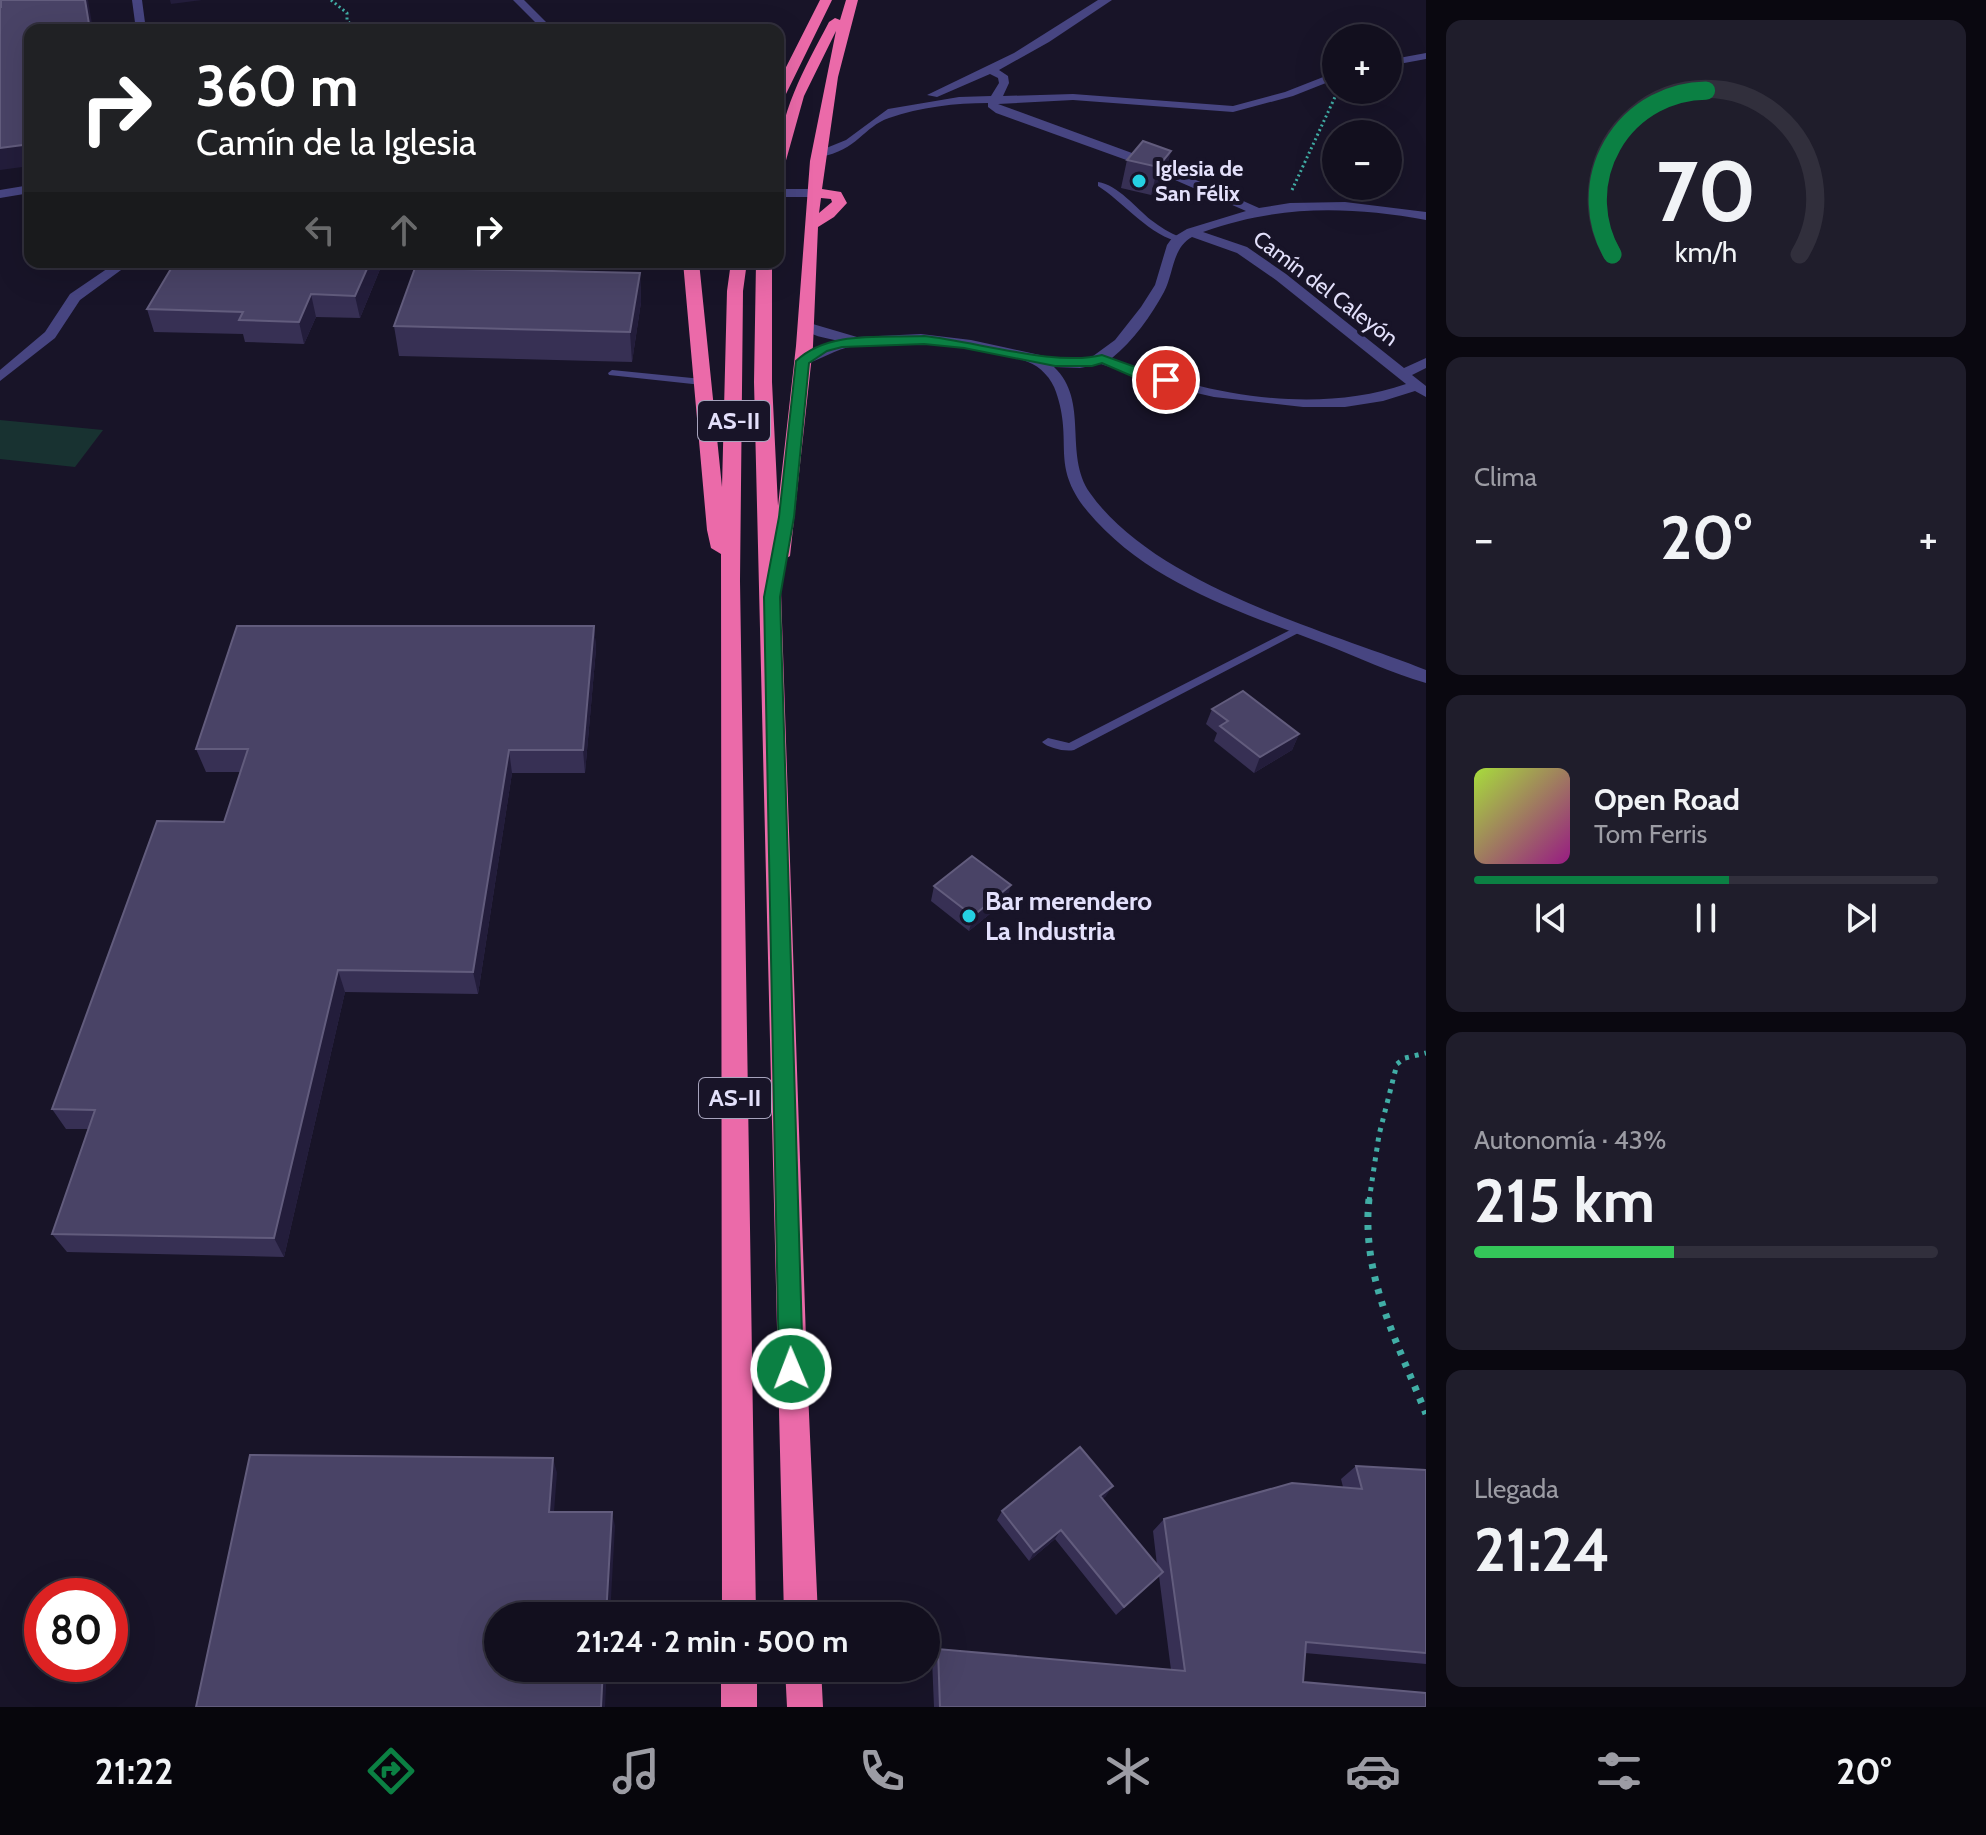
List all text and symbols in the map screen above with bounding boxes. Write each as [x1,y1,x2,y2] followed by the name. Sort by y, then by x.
[1322,24,1402,200] map controls
[1322,24,1402,104] button: +
[196,52,358,120] text: 360 m
[64,56,168,160] icon: right
[196,120,476,164] text: Camín de la Iglesia
[1322,120,1402,200] button: −
[1656,140,1756,241] text: 70
[1155,155,1243,207] place label: Iglesia de San Félix
[1130,172,1148,190] marker: Iglesia de San Félix
[298,208,342,252] icon: left
[382,208,426,252] icon: ahead
[466,208,510,252] icon: right
[1248,225,1404,352] street label: Camín del Caleyón
[1675,234,1737,269] text: km/h
[1132,346,1200,414] pin
[1144,358,1188,402] icon: arrive
[698,401,770,441] road number: AS-II
[1474,461,1537,493] text: Clima
[1660,501,1752,574] text: 20°
[1474,512,1493,565] text: −
[1919,512,1938,565] text: +
[1594,781,1740,818] text: Open Road
[1594,818,1707,850] text: Tom Ferris
[985,885,1152,947] place label: Bar merendero La Industria
[1529,896,1573,940] icon: previous
[1684,896,1728,940] icon: pause
[1839,896,1883,940] icon: next
[960,907,978,925] marker: Bar merendero La Industria
[699,1078,771,1118] road number: AS-II
[1474,1124,1666,1156] text: Autonomía · 43%
[1474,1164,1655,1237] text: 215 km
[749,1327,833,1411] position arrow
[1474,1473,1559,1505] text: Llegada
[1474,1513,1610,1586] text: 21:24
[24,1578,128,1682] speed limit sign: 80
[576,1623,848,1660] text: 21:24 · 2 min · 500 m
[363,1743,419,1799] icon: directions
[608,1743,664,1799] icon: music
[854,1743,910,1799] icon: phone
[1100,1743,1156,1799] icon: climate
[1345,1743,1401,1799] icon: car
[1591,1743,1647,1799] icon: filters
[95,1749,173,1793] text: 21:22
[1836,1749,1891,1793] text: 20°

